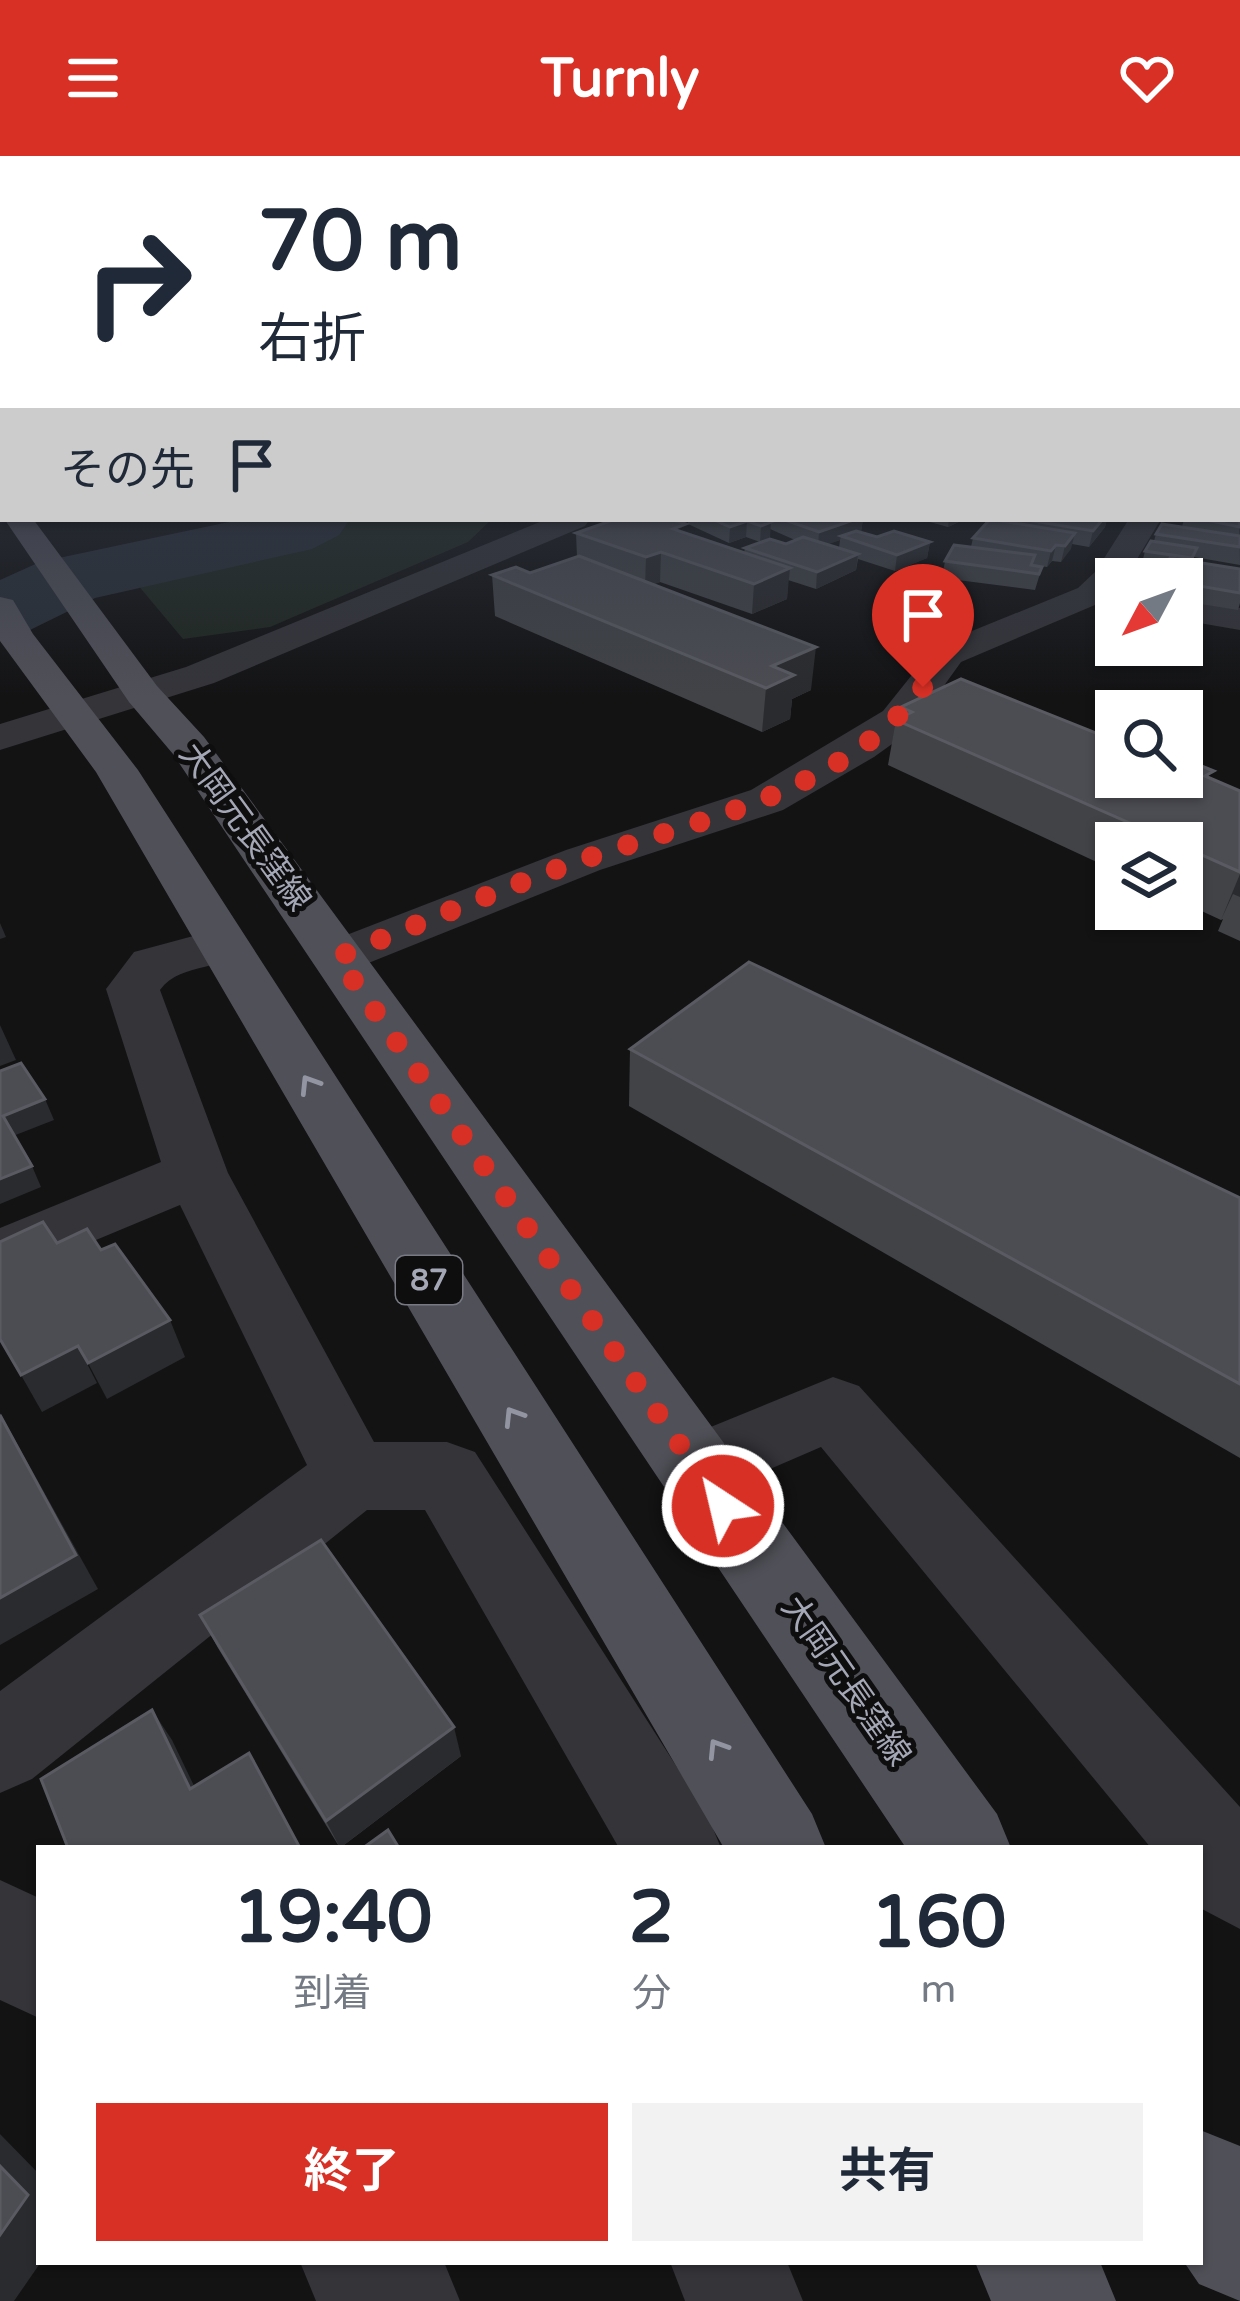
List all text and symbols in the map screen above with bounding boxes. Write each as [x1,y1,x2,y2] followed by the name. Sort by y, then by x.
[60,45,126,111] icon: menu
[1114,45,1180,111] icon: heart
[541,46,699,111] text: Turnly
[258,192,462,293] text: 70 m
[60,204,216,360] icon: right
[258,307,366,372] text: 右折
[219,432,285,498] icon: arrive
[60,444,195,498] text: その先
[1095,558,1203,666] north arrow
[1095,558,1203,930] map controls
[872,564,974,687] pin
[890,582,956,648] icon: arrive
[1095,690,1203,798] button: search
[171,735,319,919] street label: 大岡元長窪線
[1095,822,1203,930] button: layers
[301,1075,323,1097] one-way arrow
[396,1256,462,1304] road number: 87
[505,1407,527,1429] one-way arrow
[660,1443,786,1569] position arrow
[773,1589,919,1773] street label: 大岡元長窪線
[709,1739,731,1761] one-way arrow
[233,1875,432,1962] text: 19:40
[629,1875,674,1962] text: 2
[871,1880,1006,1967] text: 160
[921,1966,956,2013] text: m
[293,1970,371,2017] text: 到着
[632,1970,671,2017] text: 分
[96,2103,608,2241] button: 終了
[632,2103,1143,2241] button: 共有

